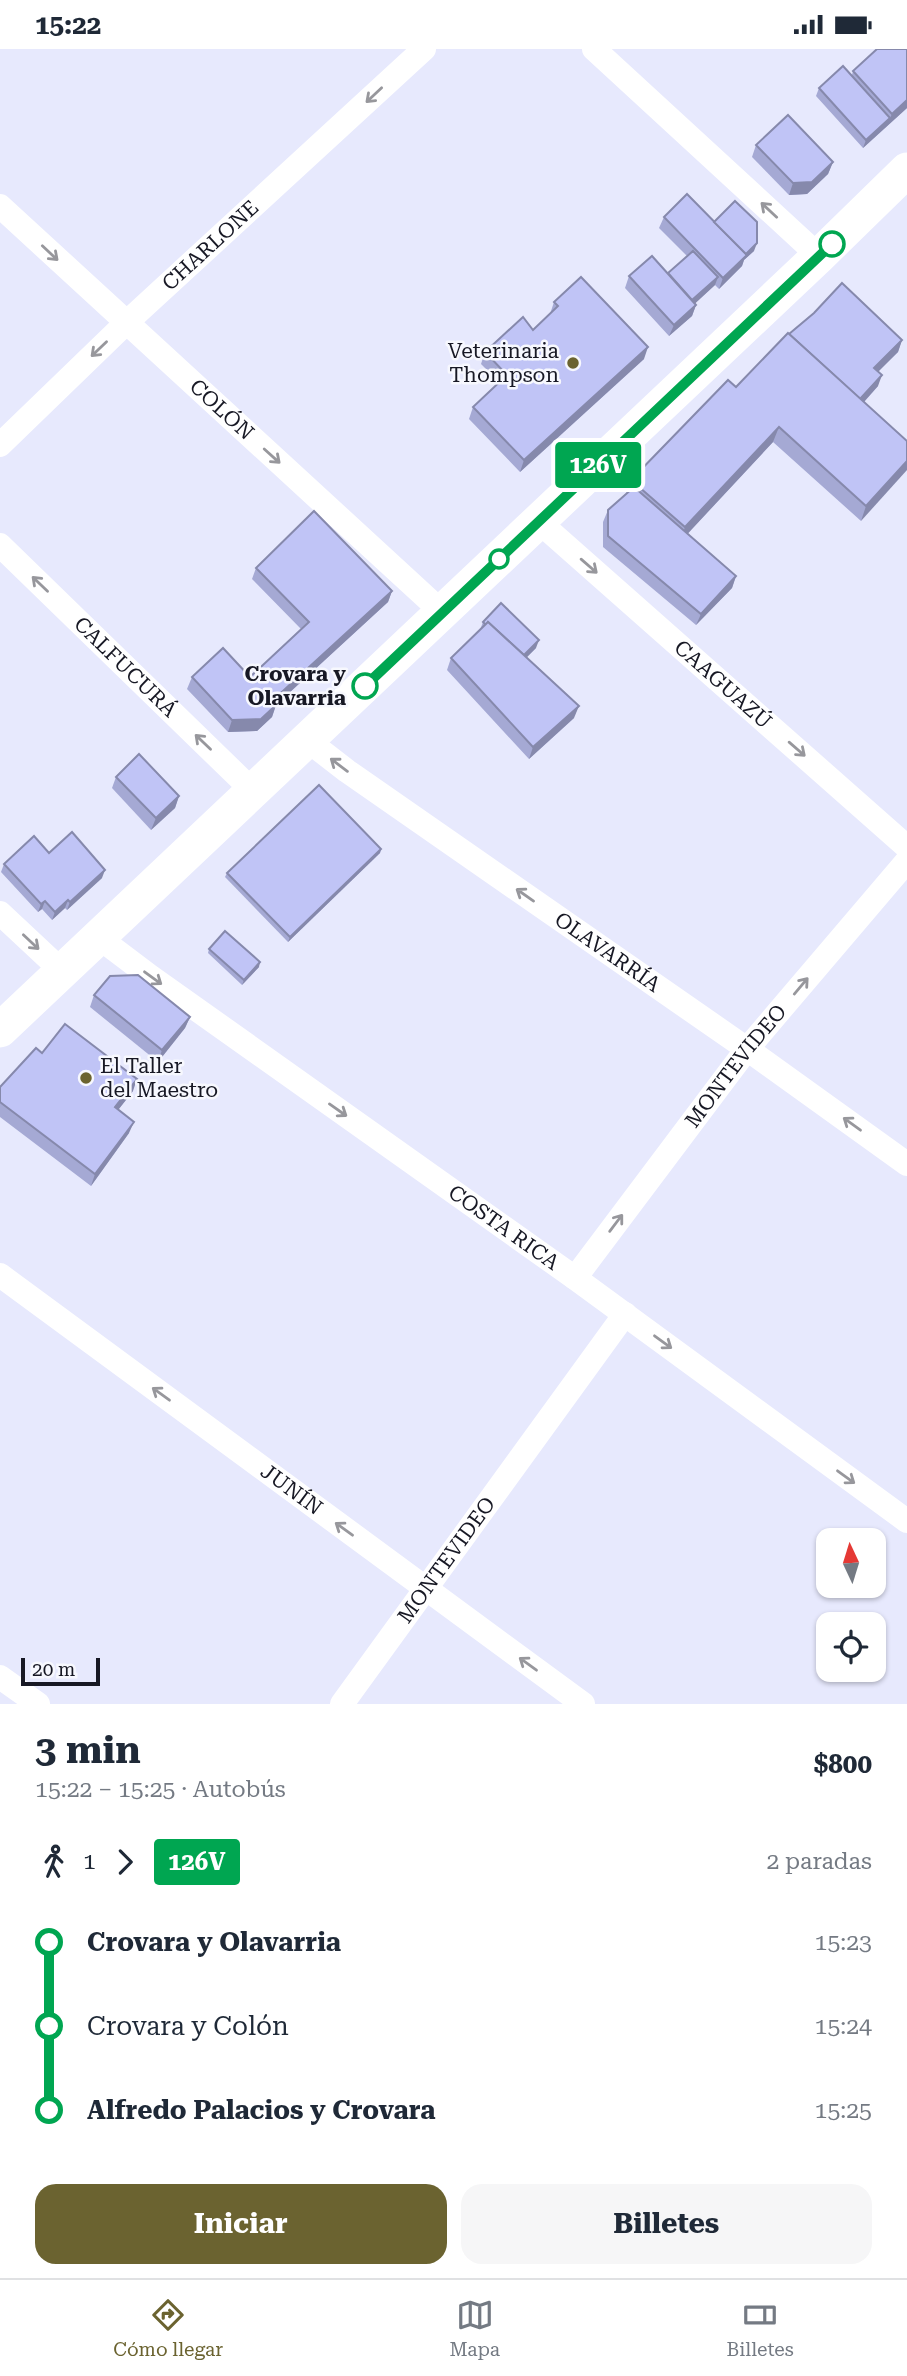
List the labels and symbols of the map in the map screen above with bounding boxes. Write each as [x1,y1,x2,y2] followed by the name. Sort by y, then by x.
[366,87,383,104] one-way arrow
[157,195,263,295] street label: CHARLONE
[760,202,778,218] one-way arrow
[819,231,845,257] unlabelled marker
[41,244,58,261] one-way arrow
[448,339,560,387] place label: Veterinaria Thompson
[91,341,108,358] one-way arrow
[565,355,581,371] marker: Veterinaria Thompson
[185,374,259,445] street label: COLÓN
[549,442,647,488] line badge: 126V
[263,448,280,465] one-way arrow
[489,549,509,569] unlabelled marker
[580,558,598,574] one-way arrow
[32,575,49,592] one-way arrow
[69,612,183,722] street label: CALFUCURÁ
[670,635,777,734] street label: CAAGUAZÚ
[245,662,347,710] place label: Crovara y Olavarria
[352,673,378,699] marker: Crovara y Olavarria
[195,734,212,751] one-way arrow
[787,741,805,757] one-way arrow
[330,757,348,772] one-way arrow
[516,888,535,902] one-way arrow
[550,907,665,997] street label: OLAVARRÍA
[22,934,39,951] one-way arrow
[143,971,162,986] one-way arrow
[793,977,809,995] one-way arrow
[680,1000,791,1132] street label: MONTEVIDEO
[100,1054,218,1102] place label: El Taller del Maestro
[78,1070,94,1086] marker: El Taller del Maestro
[328,1103,347,1117] one-way arrow
[843,1117,862,1131] one-way arrow
[444,1180,564,1275] street label: COSTA RICA
[609,1214,623,1233] one-way arrow
[653,1335,672,1349] one-way arrow
[152,1387,171,1401] one-way arrow
[256,1459,327,1520] street label: JUNÍN
[836,1469,855,1484] one-way arrow
[393,1492,500,1628] street label: MONTEVIDEO
[335,1522,354,1537] one-way arrow
[816,1528,886,1598] north arrow
[21,1655,100,1687] scale bar
[519,1656,538,1671] one-way arrow

